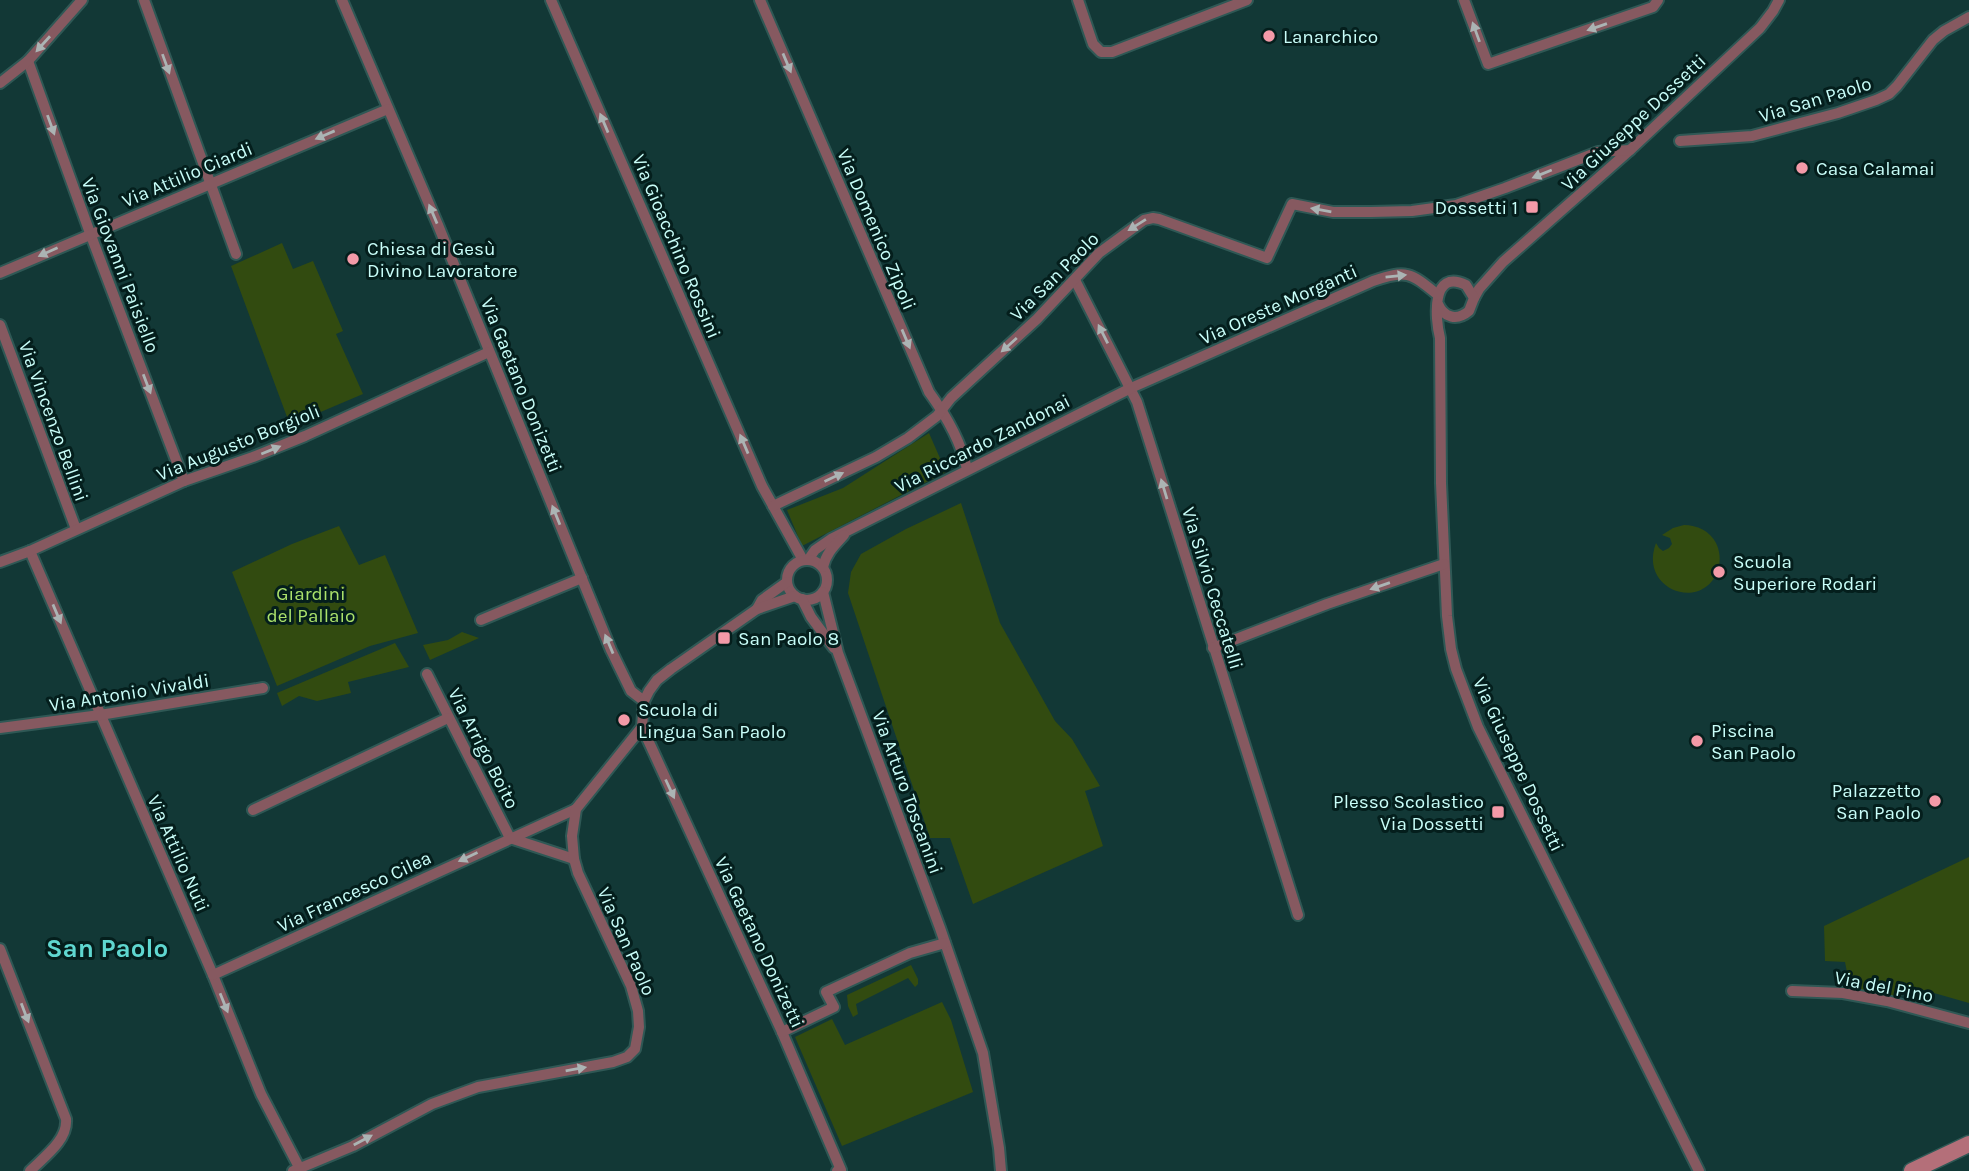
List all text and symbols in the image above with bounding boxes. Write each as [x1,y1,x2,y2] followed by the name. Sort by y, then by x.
[1470,22,1481,43] one-way arrow
[1586,22,1607,33] one-way arrow
[1283,26,1378,48] place label: Lanarchico
[1261,28,1277,44] marker: Lanarchico
[36,35,51,52] one-way arrow
[1557,50,1710,195] street label: Via Giuseppe Dossetti
[781,52,792,73] one-way arrow
[161,54,172,75] one-way arrow
[1756,72,1874,127] street label: Via San Paolo
[598,113,610,133] one-way arrow
[46,115,57,136] one-way arrow
[315,130,336,141] one-way arrow
[119,138,256,212] street label: Via Attilio Ciardi
[832,145,920,313] street label: Via Domenico Zipoli
[627,151,725,342] street label: Via Gioacchino Rossini
[1816,158,1935,180] place label: Casa Calamai
[1794,160,1810,176] marker: Casa Calamai
[1531,168,1552,179] one-way arrow
[77,175,164,356] street label: Via Giovanni Paisiello
[1435,197,1518,219] place label: Dossetti 1
[1524,199,1540,215] marker: Dossetti 1
[427,203,438,224] one-way arrow
[1310,204,1332,215] one-way arrow
[1127,219,1147,232] one-way arrow
[1006,228,1104,326] street label: Via San Paolo
[367,238,518,282] place label: Chiesa di Gesù Divino Lavoratore
[38,246,58,258] one-way arrow
[345,251,361,267] marker: Chiesa di Gesù Divino Lavoratore
[1196,260,1361,350] street label: Via Oreste Morganti
[1385,270,1407,281] one-way arrow
[476,295,566,476] street label: Via Gaetano Donizetti
[1097,324,1109,344] one-way arrow
[900,329,912,349] one-way arrow
[1000,337,1018,353] one-way arrow
[14,338,92,505] street label: Via Vincenzo Bellini
[142,374,153,395] one-way arrow
[891,390,1074,498] street label: Via Riccardo Zandonai
[153,400,323,486] street label: Via Augusto Borgioli
[738,433,749,454] one-way arrow
[261,444,282,455] one-way arrow
[824,471,844,482] one-way arrow
[1158,479,1169,500] one-way arrow
[1177,504,1247,672] street label: Via Silvio Ceccatelli
[550,505,562,525] one-way arrow
[1733,551,1877,595] place label: Scuola Superiore Rodari
[1711,564,1727,580] marker: Scuola Superiore Rodari
[1369,581,1390,592] one-way arrow
[267,583,355,627] park label: Giardini del Pallaio
[51,603,62,624] one-way arrow
[738,628,839,650] place label: San Paolo 8
[716,630,732,646] marker: San Paolo 8
[603,634,614,655] one-way arrow
[48,669,211,717] street label: Via Antonio Vivaldi
[1468,674,1568,855] street label: Via Giuseppe Dossetti
[443,684,523,813] street label: Via Arrigo Boito
[638,699,786,743] place label: Scuola di Lingua San Paolo
[867,708,947,877] street label: Via Arturo Toscanini
[616,712,632,728] marker: Scuola di Lingua San Paolo
[1711,720,1796,764] place label: Piscina San Paolo
[1689,733,1705,749] marker: Piscina San Paolo
[664,779,676,799] one-way arrow
[1832,780,1921,824] place label: Palazzetto San Paolo
[1333,791,1484,835] place label: Plesso Scolastico Via Dossetti
[143,792,214,915] street label: Via Attilio Nuti
[1927,793,1943,809] marker: Palazzetto San Paolo
[1490,804,1506,820] marker: Plesso Scolastico Via Dossetti
[274,847,435,937] street label: Via Francesco Cilea
[458,852,479,863] one-way arrow
[710,853,808,1032] street label: Via Gaetano Donizetti
[592,884,660,999] street label: Via San Paolo
[46,933,168,964] district label: San Paolo
[1833,967,1935,1007] street label: Via del Pino
[219,992,230,1013] one-way arrow
[19,1003,30,1024] one-way arrow
[565,1063,587,1074] one-way arrow
[353,1135,373,1147] one-way arrow

